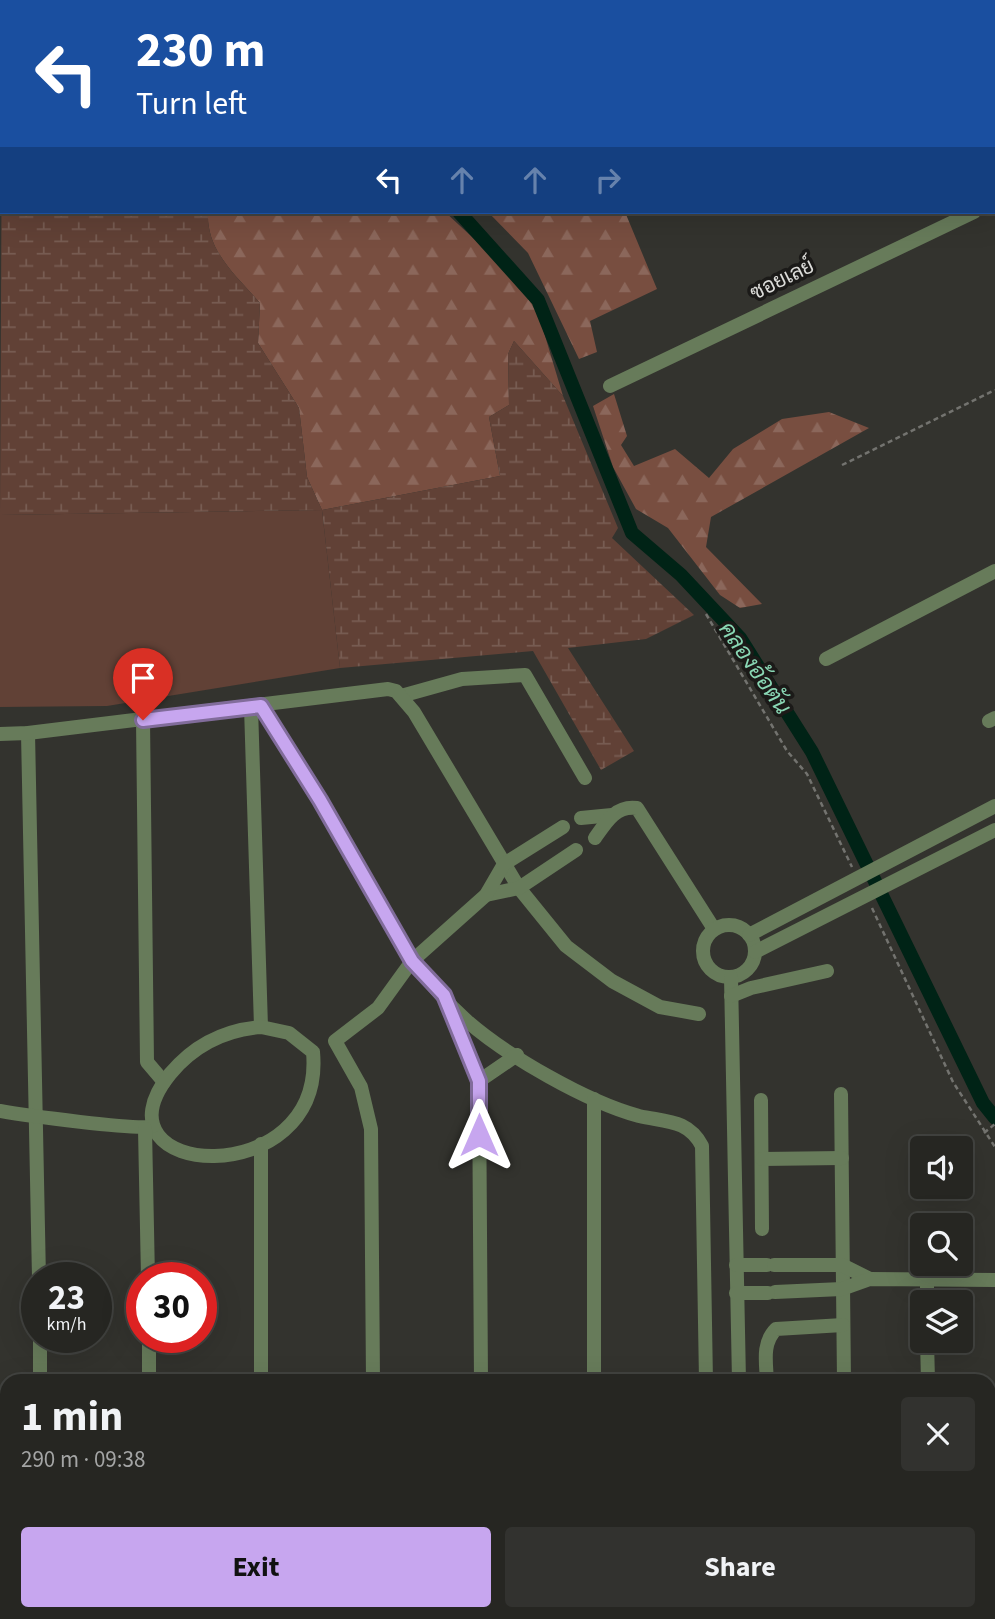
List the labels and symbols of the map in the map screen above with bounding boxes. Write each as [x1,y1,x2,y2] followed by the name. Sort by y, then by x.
[745,251,819,307] street label: ซอยเลย์
[711,615,799,721] water label: คลองอ้อตัน
[113,648,173,720] pin
[442,1098,516,1172] position arrow
[126,1262,217,1353] speed limit sign: 30

